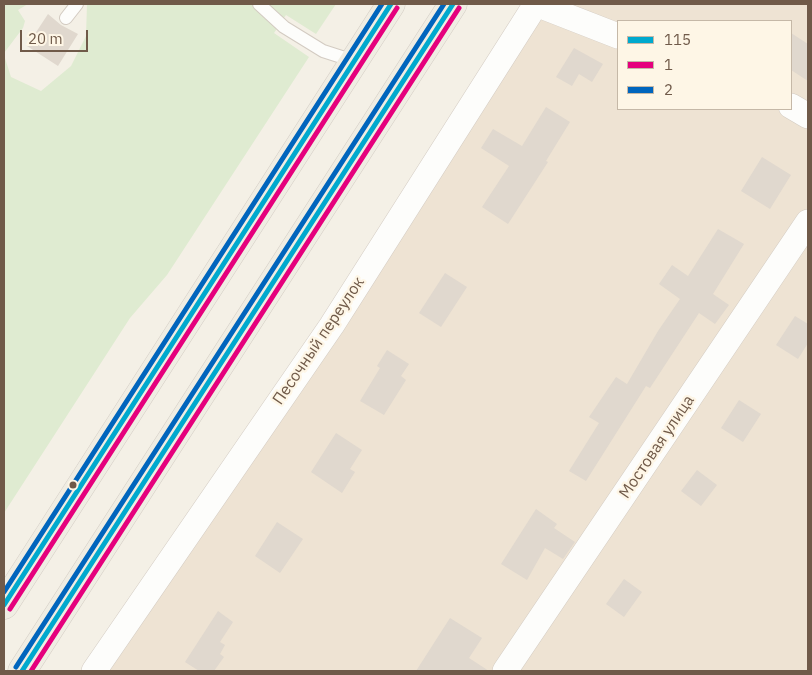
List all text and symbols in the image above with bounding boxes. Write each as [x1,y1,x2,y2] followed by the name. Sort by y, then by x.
[22,20,90,52] scale bar
[617,20,792,110] legend
[28,29,63,48] text: 20 m
[664,30,691,49] text: 115
[664,55,673,74] text: 1
[664,80,673,99] text: 2
[269,273,369,409] street label: Песочный переулок
[615,392,699,502] street label: Мостовая улица
[68,480,78,490] unlabelled marker

